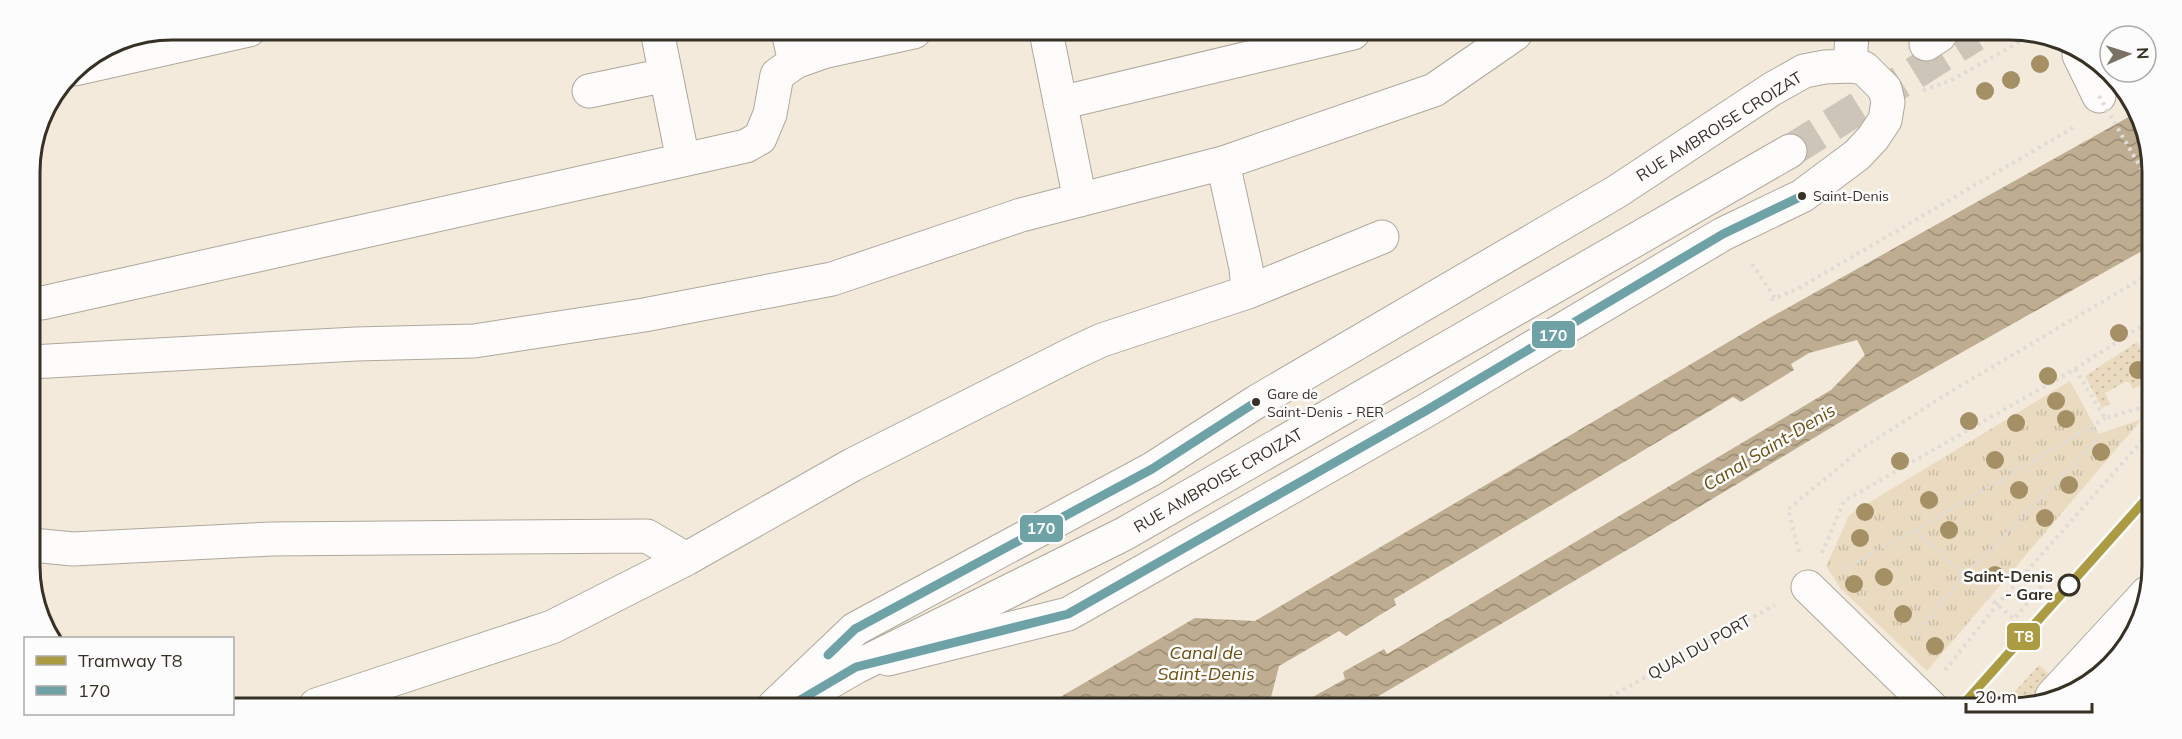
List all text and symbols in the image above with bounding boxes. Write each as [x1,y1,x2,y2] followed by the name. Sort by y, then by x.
[2098,24,2158,84] north arrow
[2133,47,2153,60] text: N
[1632,67,1806,185] street label: RUE AMBROISE CROIZAT
[1813,187,1889,205] place label: Saint-Denis
[1796,190,1808,202] marker: Saint-Denis
[1531,320,1576,349] line badge: 170
[1539,325,1567,345] text: 170
[1267,385,1384,421] place label: Gare de Saint-Denis - RER
[1250,396,1262,408] marker: Gare de Saint-Denis - RER
[1698,398,1840,496] water label: Canal Saint-Denis
[1130,423,1306,537] street label: RUE AMBROISE CROIZAT
[1019,514,1064,543] line badge: 170
[1027,518,1055,538] text: 170
[1963,566,2053,604] place label: Saint-Denis - Gare
[2058,574,2080,596] marker: Saint-Denis - Gare
[1644,610,1754,684] street label: QUAI DU PORT
[2006,622,2041,651] line badge: T8
[2014,626,2034,646] text: T8
[24,637,234,715] legend
[1157,641,1255,685] water label: Canal de Saint-Denis
[78,649,183,672] text: Tramway T8
[1966,676,2092,714] scale bar
[78,679,110,702] text: 170
[1975,685,2017,708] text: 20 m

